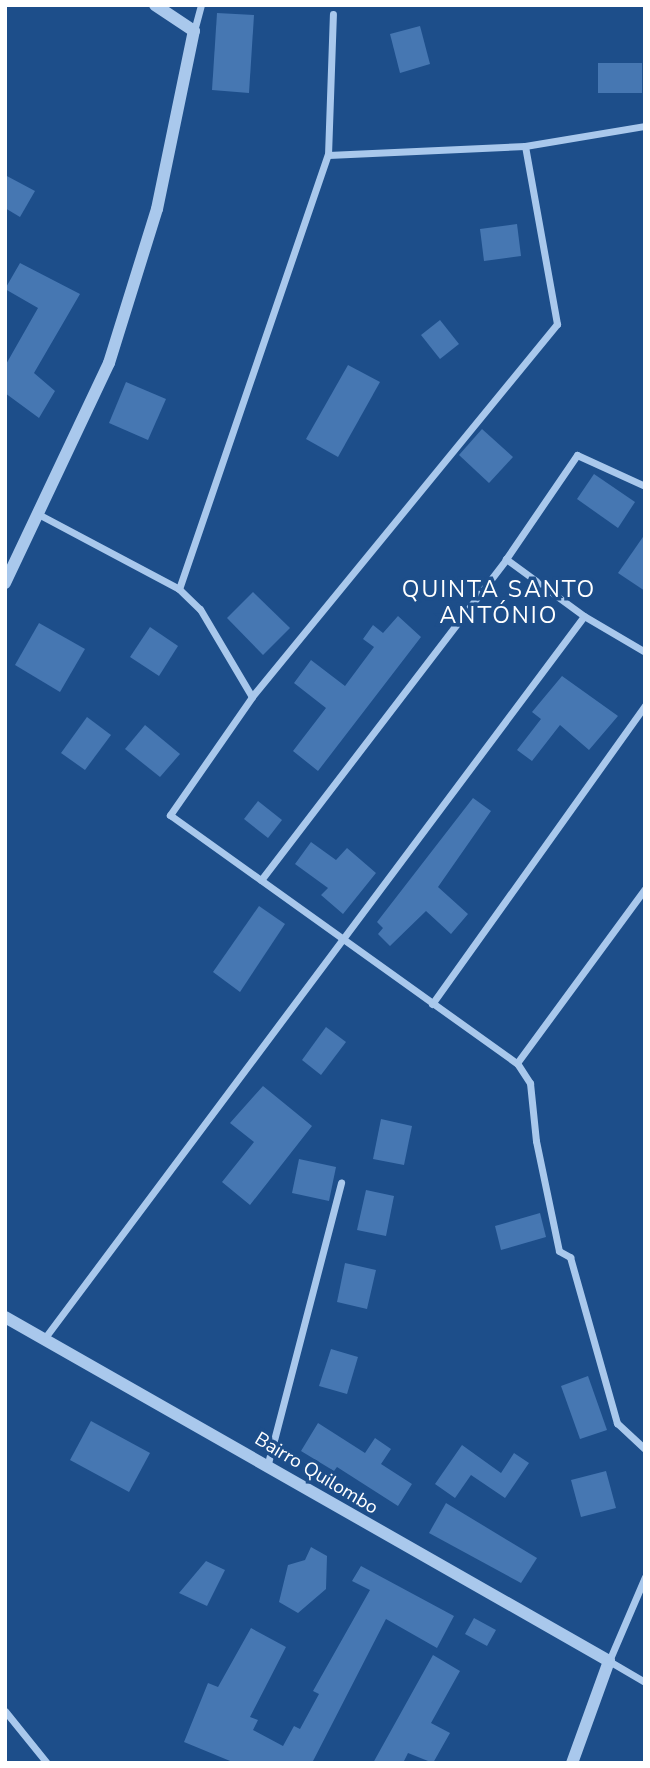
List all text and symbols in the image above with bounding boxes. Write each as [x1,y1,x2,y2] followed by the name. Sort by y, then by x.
[403,576,595,630] district label: QUINTA SANTO ANTÓNIO
[250,1428,382,1520] street label: Bairro Quilombo

